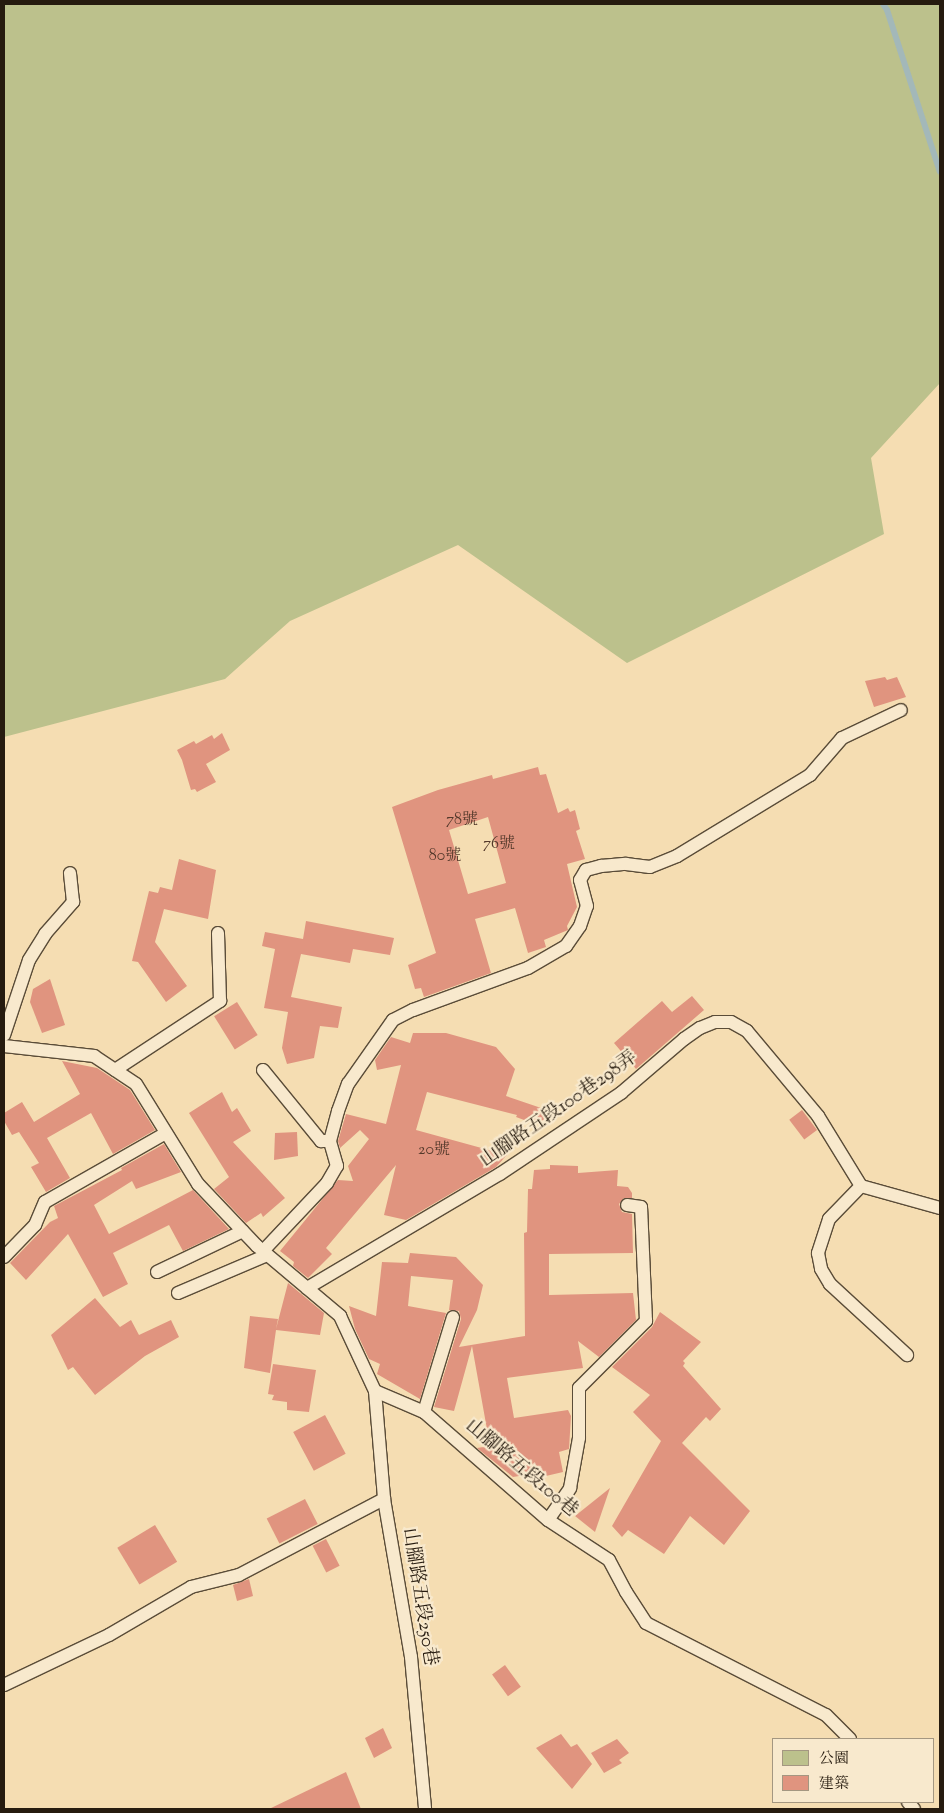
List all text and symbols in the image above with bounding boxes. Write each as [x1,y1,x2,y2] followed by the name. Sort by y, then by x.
[446,811,478,831] house number: 78號
[483,835,515,855] house number: 76號
[429,847,461,867] house number: 80號
[476,1047,642,1173] street label: 山腳路五段100巷298弄
[418,1141,450,1161] house number: 20號
[460,1415,582,1523] street label: 山腳路五段100巷
[397,1526,441,1668] street label: 山腳路五段250巷
[772,1738,934,1803] legend
[819,1749,849,1770] text: 公園
[819,1774,849,1795] text: 建築

